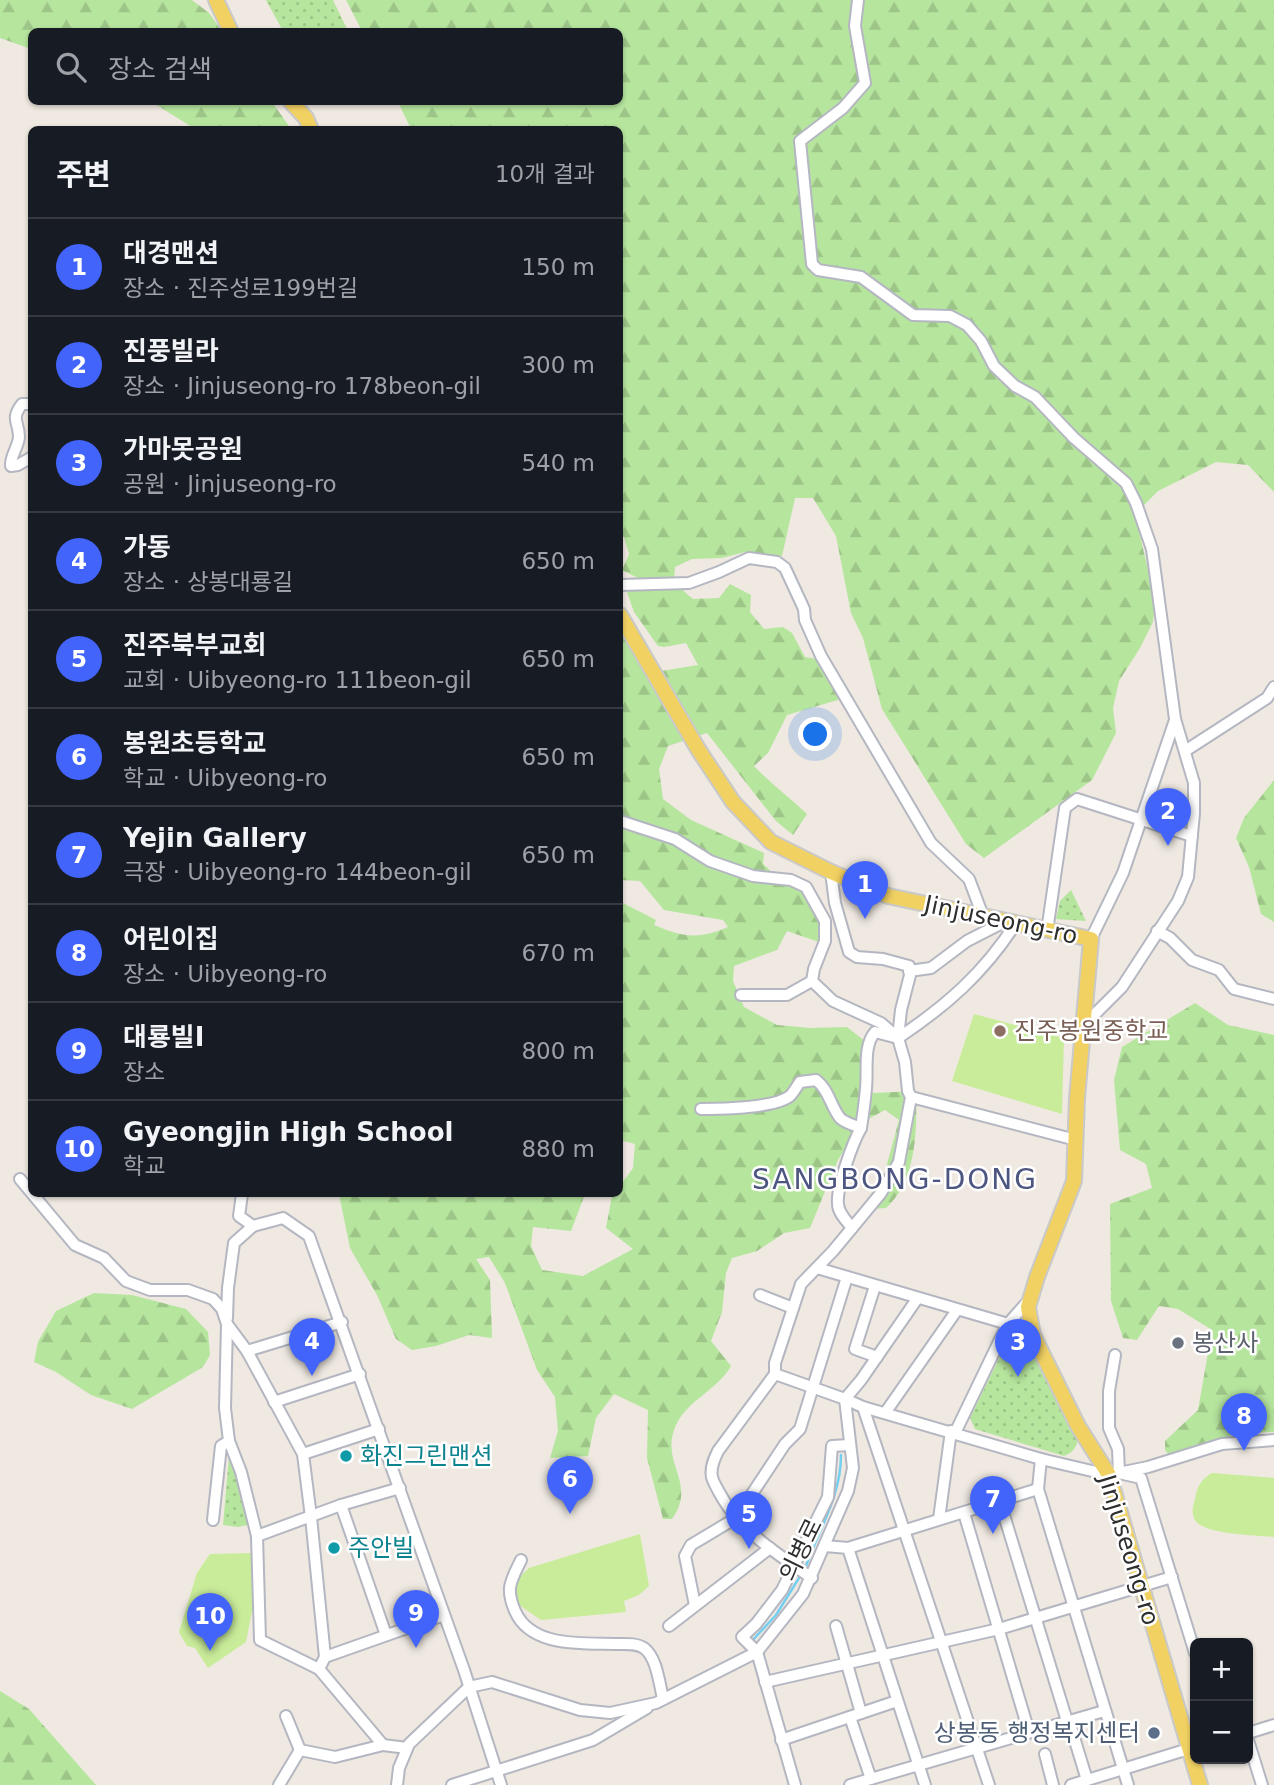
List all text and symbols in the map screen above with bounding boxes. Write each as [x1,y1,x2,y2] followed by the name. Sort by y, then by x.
[28,28,623,105] search box
[52,48,90,86] icon: search
[108,54,212,84] text: 장소 검색
[56,157,111,192] text: 주변
[495,161,595,187] text: 10개 결과
[123,238,219,268] text: 대경맨션
[71,254,87,280] text: 1
[521,254,595,280] text: 150 m
[123,275,358,301] text: 장소 · 진주성로199번길
[123,336,219,366] text: 진풍빌라
[71,352,87,378] text: 2
[521,352,595,378] text: 300 m
[123,373,481,399] text: 장소 · Jinjuseong-ro 178beon-gil
[123,434,243,464] text: 가마못공원
[71,450,87,476] text: 3
[521,450,595,476] text: 540 m
[123,471,337,497] text: 공원 · Jinjuseong-ro
[123,532,171,562] text: 가동
[71,548,87,574] text: 4
[521,548,595,574] text: 650 m
[123,569,293,595] text: 장소 · 상봉대룡길
[123,630,267,660] text: 진주북부교회
[71,646,87,672] text: 5
[521,646,595,672] text: 650 m
[123,667,472,693] text: 교회 · Uibyeong-ro 111beon-gil
[798,717,832,751] your location
[123,728,267,758] text: 봉원초등학교
[71,744,87,770] text: 6
[521,744,595,770] text: 650 m
[123,765,327,791] text: 학교 · Uibyeong-ro
[1145,788,1191,846] pin: 2
[123,823,307,853] text: Yejin Gallery
[71,842,87,868] text: 7
[521,842,595,868] text: 650 m
[123,859,472,885] text: 극장 · Uibyeong-ro 144beon-gil
[842,861,888,919] pin: 1
[920,890,1080,950] street label: Jinjuseong-ro
[123,924,219,954] text: 어린이집
[71,940,87,966] text: 8
[521,940,595,966] text: 670 m
[123,961,327,987] text: 장소 · Uibyeong-ro
[1014,1017,1169,1045] place label: 진주봉원중학교
[123,1022,204,1052] text: 대룡빌I
[992,1023,1008,1039] marker: 진주봉원중학교
[71,1038,87,1064] text: 9
[521,1038,595,1064] text: 800 m
[123,1059,165,1085] text: 장소
[123,1117,453,1147] text: Gyeongjin High School
[63,1136,95,1162] text: 10
[521,1136,595,1162] text: 880 m
[123,1153,165,1179] text: 학교
[752,1163,1038,1196] district label: SANGBONG-DONG
[289,1318,335,1376] pin: 4
[995,1319,1041,1377] pin: 3
[1192,1329,1258,1357] place label: 봉산사
[1170,1335,1186,1351] marker: 봉산사
[1221,1393,1267,1451] pin: 8
[360,1442,492,1470] place label: 화진그린맨션
[338,1448,354,1464] marker: 화진그린맨션
[547,1456,593,1514] pin: 6
[1092,1469,1165,1629] street label: Jinjuseong-ro
[970,1476,1016,1534] pin: 7
[726,1491,772,1549] pin: 5
[774,1514,828,1586] street label: 의병로
[348,1534,414,1562] place label: 주안빌
[326,1540,342,1556] marker: 주안빌
[393,1590,439,1648] pin: 9
[187,1593,233,1651] pin: 10
[1190,1638,1253,1764] map controls
[1190,1638,1253,1701] button: +
[1190,1701,1253,1764] button: −
[934,1719,1140,1747] place label: 상봉동 행정복지센터
[1146,1725,1162,1741] marker: 상봉동 행정복지센터

